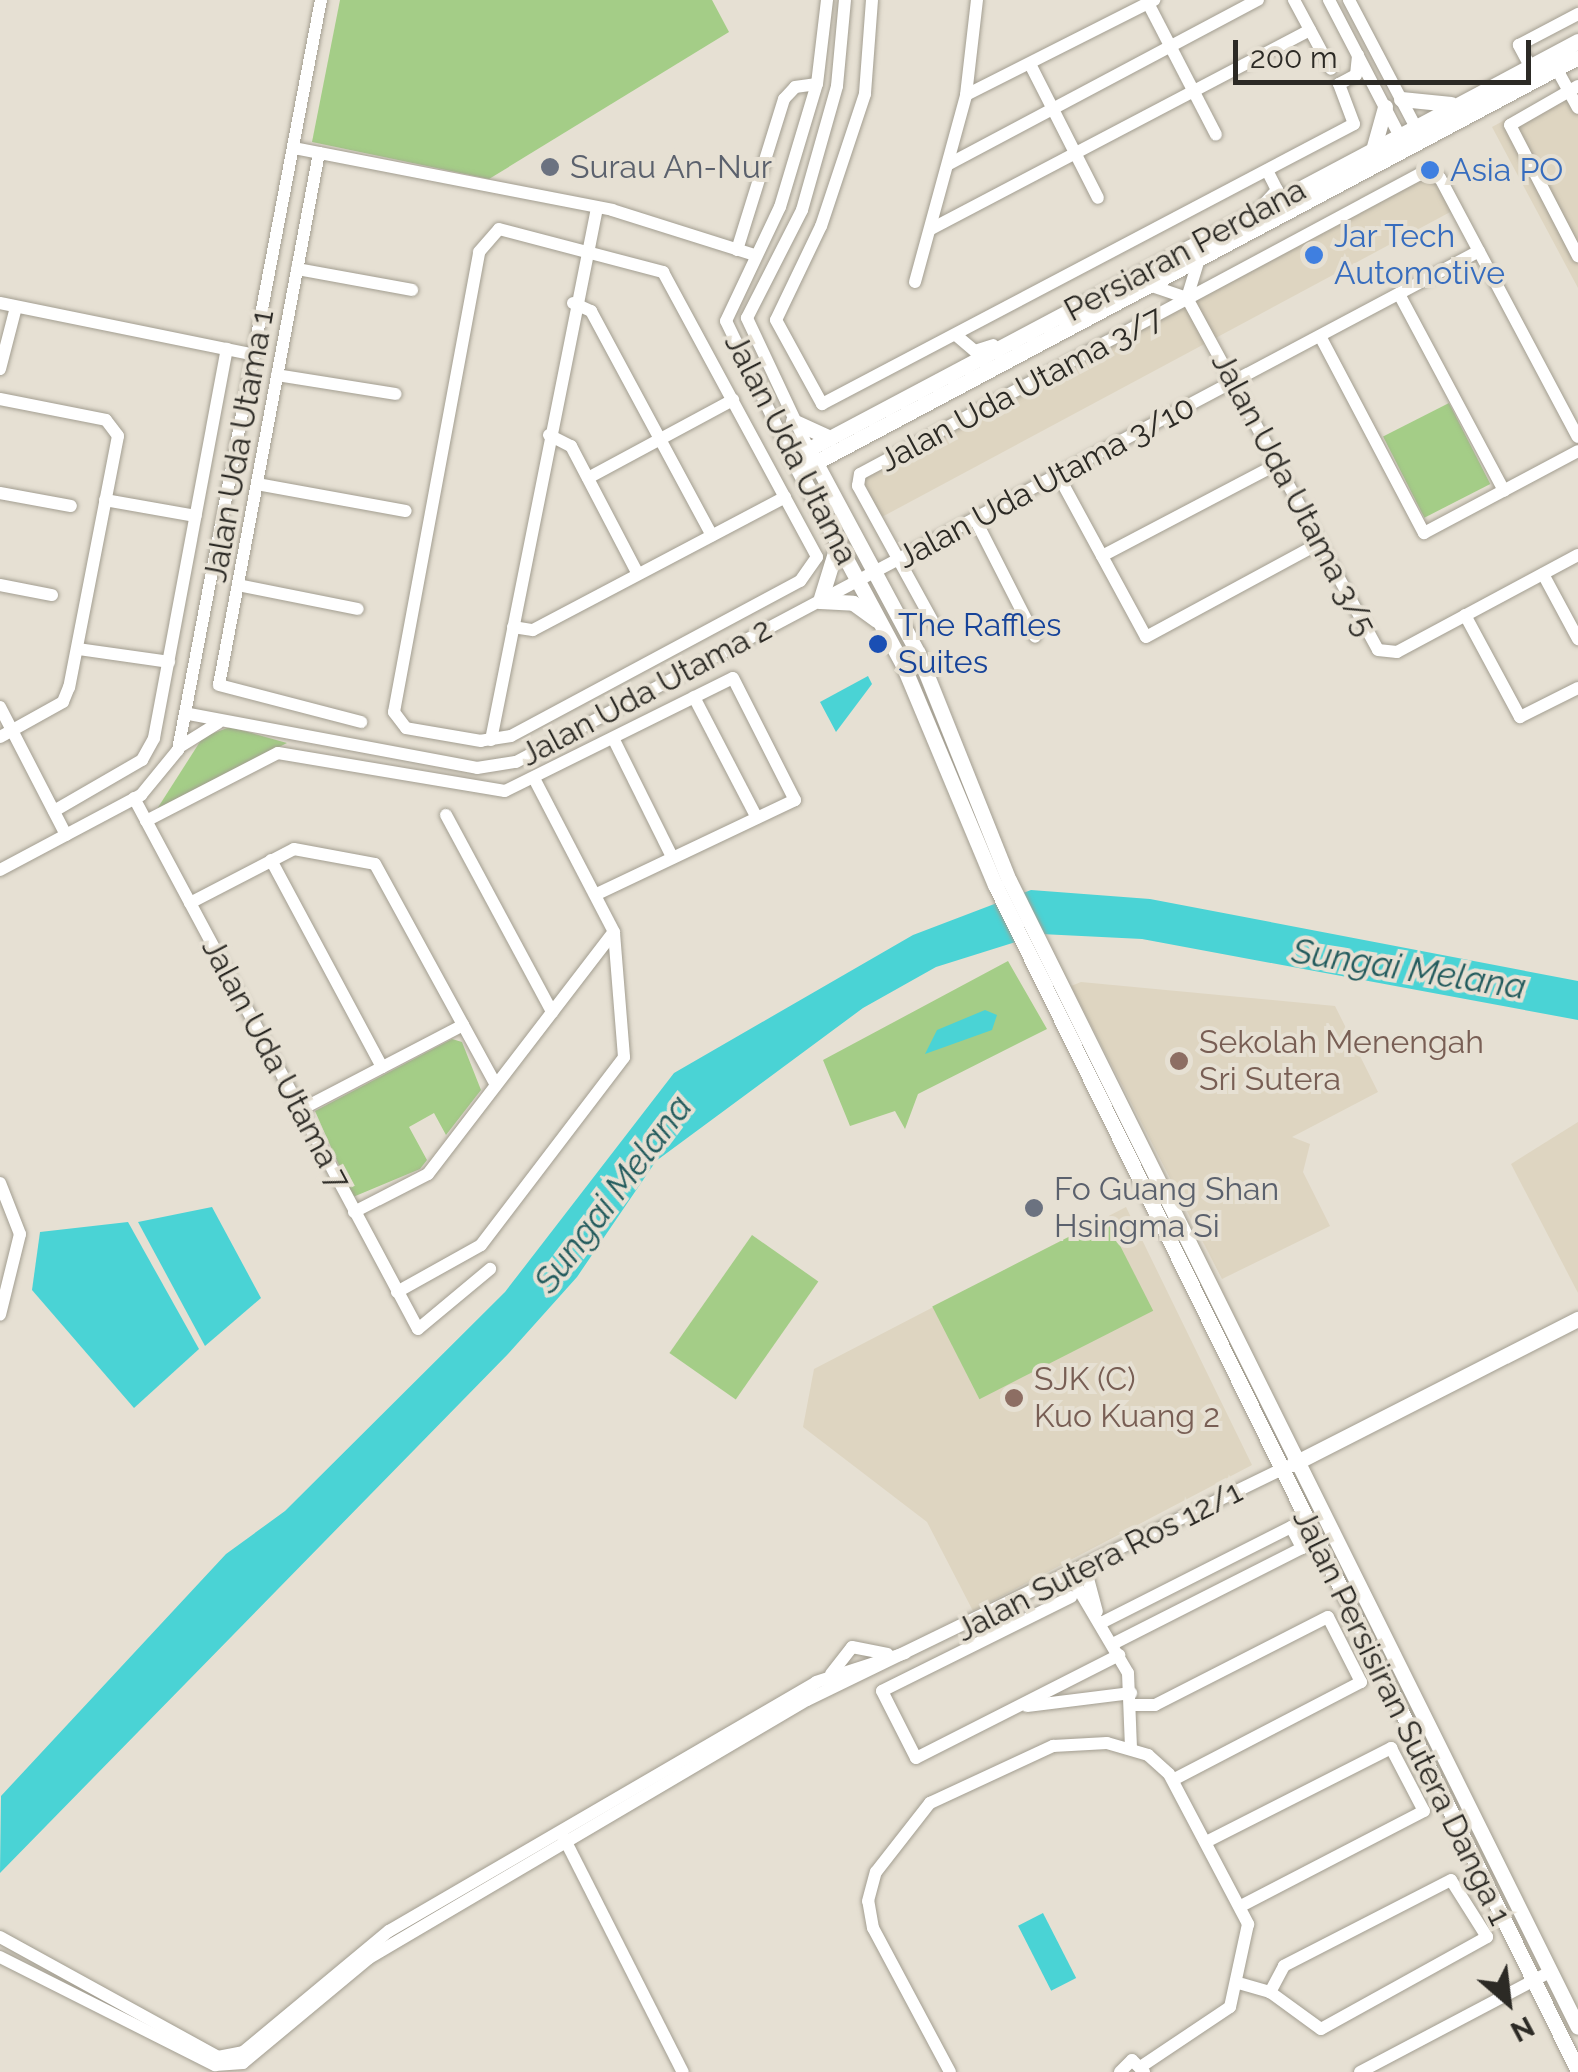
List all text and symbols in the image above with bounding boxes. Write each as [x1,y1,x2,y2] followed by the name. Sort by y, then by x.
[1238,20,1536,82] scale bar
[1250,40,1338,75] text: 200 m
[570,148,773,186] place label: Surau An-Nur
[1450,151,1563,189] place label: Asia PO
[539,156,561,178] marker: Surau An-Nur
[1419,159,1441,181] marker: Asia PO
[1058,170,1312,330] street label: Persiaran Perdana
[1334,218,1505,293] place label: Jar Tech Automotive
[1303,244,1325,266] marker: Jar Tech Automotive
[873,298,1169,480] street label: Jalan Uda Utama 3/7
[196,307,282,585] street label: Jalan Uda Utama 1
[716,327,866,571] street label: Jalan Uda Utama
[1203,346,1385,642] street label: Jalan Uda Utama 3/5
[891,387,1201,577] street label: Jalan Uda Utama 3/10
[898,607,1061,682] place label: The Raffles Suites
[514,610,778,774] street label: Jalan Uda Utama 2
[867,633,889,655] marker: The Raffles Suites
[1289,930,1529,1008] water label: Sungai Melana
[194,932,358,1196] street label: Jalan Uda Utama 7
[1199,1024,1484,1099] place label: Sekolah Menengah Sri Sutera
[1168,1050,1190,1072] marker: Sekolah Menengah Sri Sutera
[525,1087,701,1301] water label: Sungai Melana
[1054,1171,1279,1246] place label: Fo Guang Shan Hsingma Si
[1023,1197,1045,1219] marker: Fo Guang Shan Hsingma Si
[1034,1361,1220,1436] place label: SJK (C) Kuo Kuang 2
[1003,1387,1025,1409] marker: SJK (C) Kuo Kuang 2
[950,1472,1248,1650] street label: Jalan Sutera Ros 12/1
[1284,1503,1520,1931] street label: Jalan Persisiran Sutera Danga 1
[1458,1952,1558,2052] north arrow
[1505,2009,1540,2049] text: N

